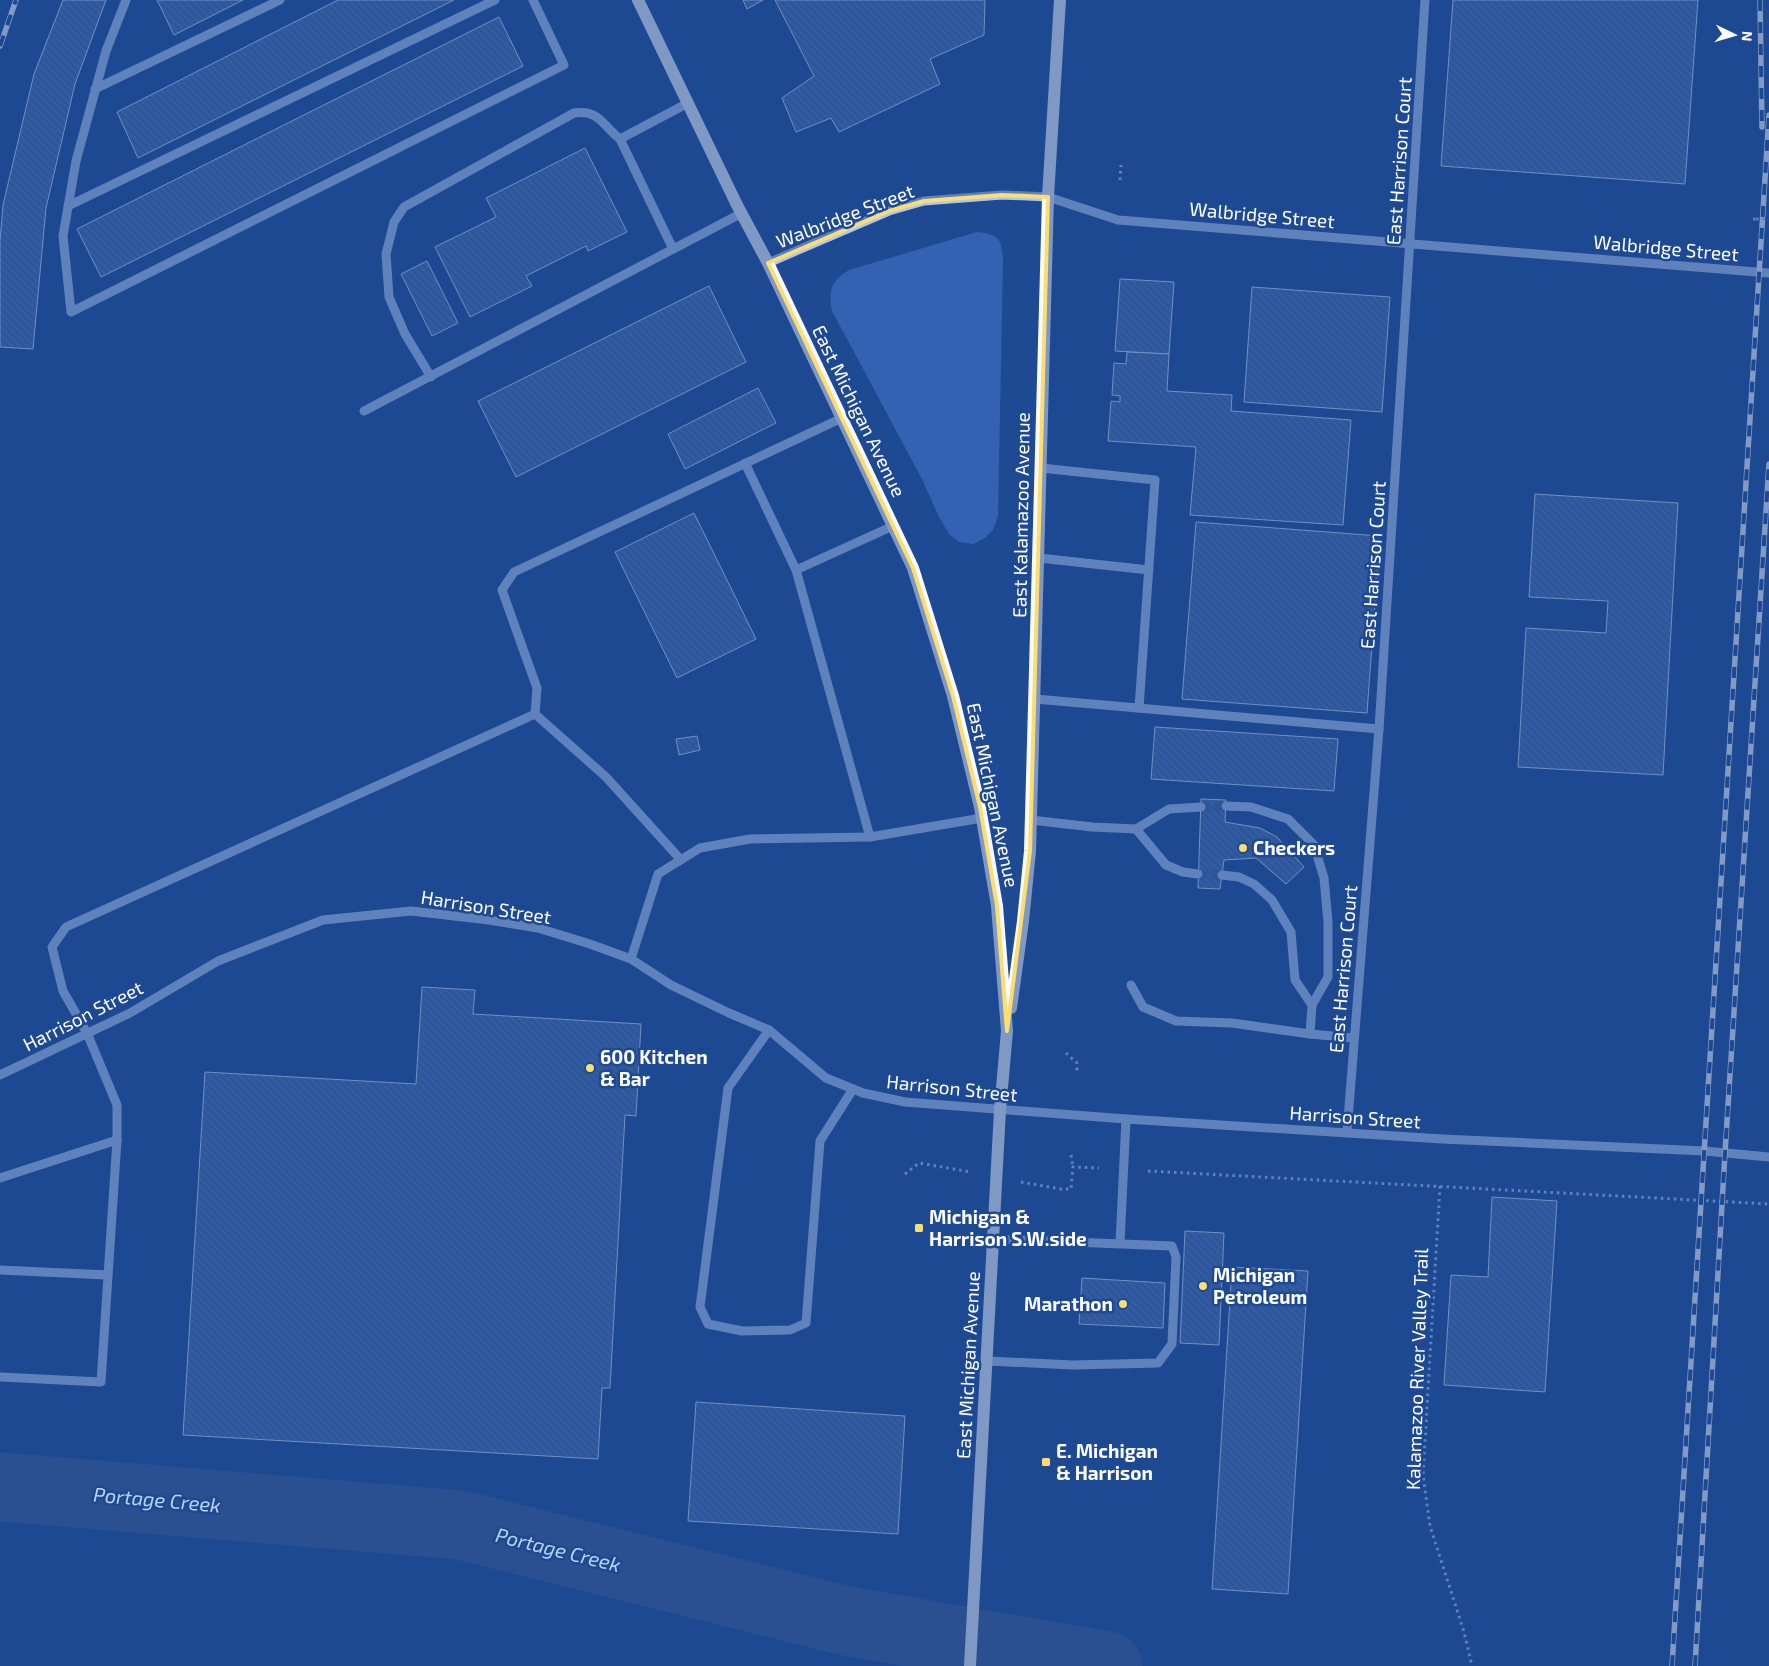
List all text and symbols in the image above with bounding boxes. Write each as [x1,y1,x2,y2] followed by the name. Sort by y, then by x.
[1709,10,1759,60] north arrow
[1739,30,1756,42] text: N
[1381,76,1416,246] street label: East Harrison Court
[773,179,917,252] street label: Walbridge Street
[1188,197,1336,232] street label: Walbridge Street
[1592,230,1740,265] street label: Walbridge Street
[808,321,911,500] street label: East Michigan Avenue
[1007,412,1034,618] street label: East Kalamazoo Avenue
[1355,480,1390,650] street label: East Harrison Court
[963,701,1024,889] street label: East Michigan Avenue
[1253,836,1335,859] place label: Checkers
[1237,842,1249,854] marker: Checkers
[1324,884,1361,1054] street label: East Harrison Court
[419,885,553,928] street label: Harrison Street
[19,975,147,1056] street label: Harrison Street
[600,1045,708,1090] place label: 600 Kitchen & Bar
[584,1062,596,1074] marker: 600 Kitchen & Bar
[885,1069,1019,1106] street label: Harrison Street
[1289,1100,1421,1133] street label: Harrison Street
[929,1205,1087,1250] place label: Michigan & Harrison S.W.side
[913,1222,925,1234] marker: Michigan & Harrison S.W.side
[1401,1247,1432,1490] street label: Kalamazoo River Valley Trail
[1213,1263,1307,1308] place label: Michigan Petroleum
[951,1270,984,1459] street label: East Michigan Avenue
[1197,1280,1209,1292] marker: Michigan Petroleum
[1024,1292,1113,1315] place label: Marathon
[1117,1298,1129,1310] marker: Marathon
[1056,1439,1158,1484] place label: E. Michigan & Harrison
[1040,1456,1052,1468] marker: E. Michigan & Harrison
[92,1481,222,1517] water label: Portage Creek
[493,1522,623,1576] water label: Portage Creek

